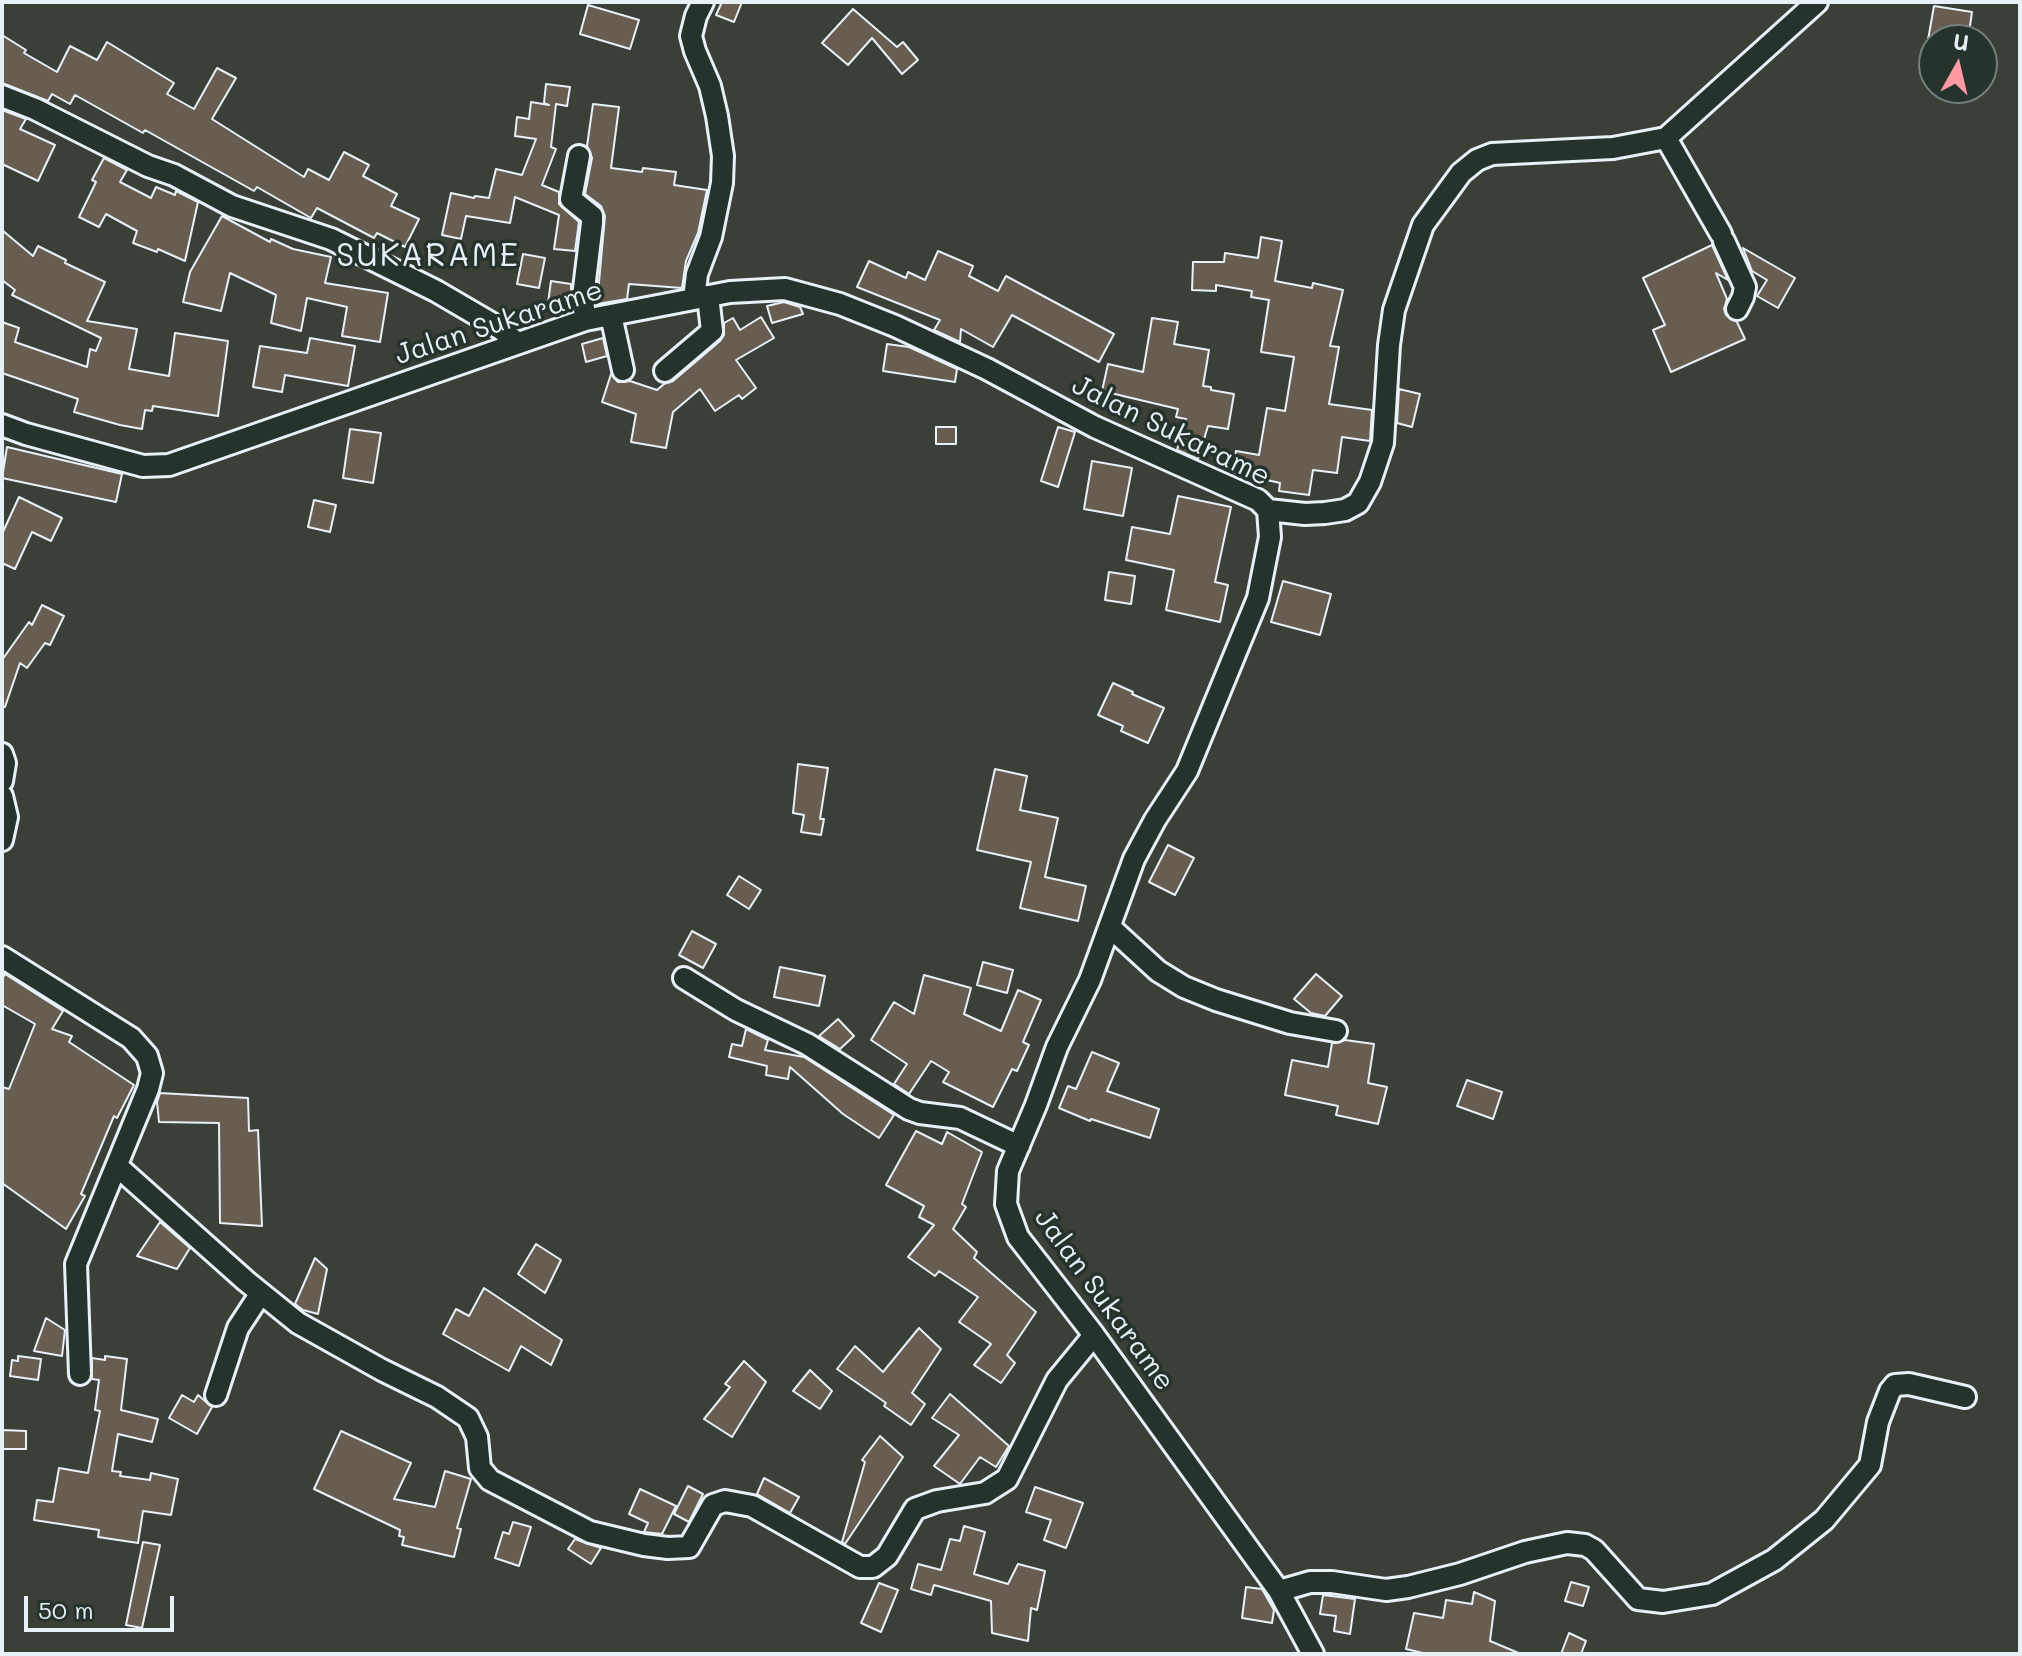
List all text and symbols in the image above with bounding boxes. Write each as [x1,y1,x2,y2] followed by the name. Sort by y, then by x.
[1918,24,1998,104] north arrow
[1951,26,1971,57] text: U
[336,237,520,275] district label: SUKARAME
[391,274,607,372] street label: Jalan Sukarame
[1066,368,1276,494] street label: Jalan Sukarame
[1027,1203,1181,1397] street label: Jalan Sukarame
[28,1580,178,1630] scale bar
[38,1594,94,1625] text: 50 m

